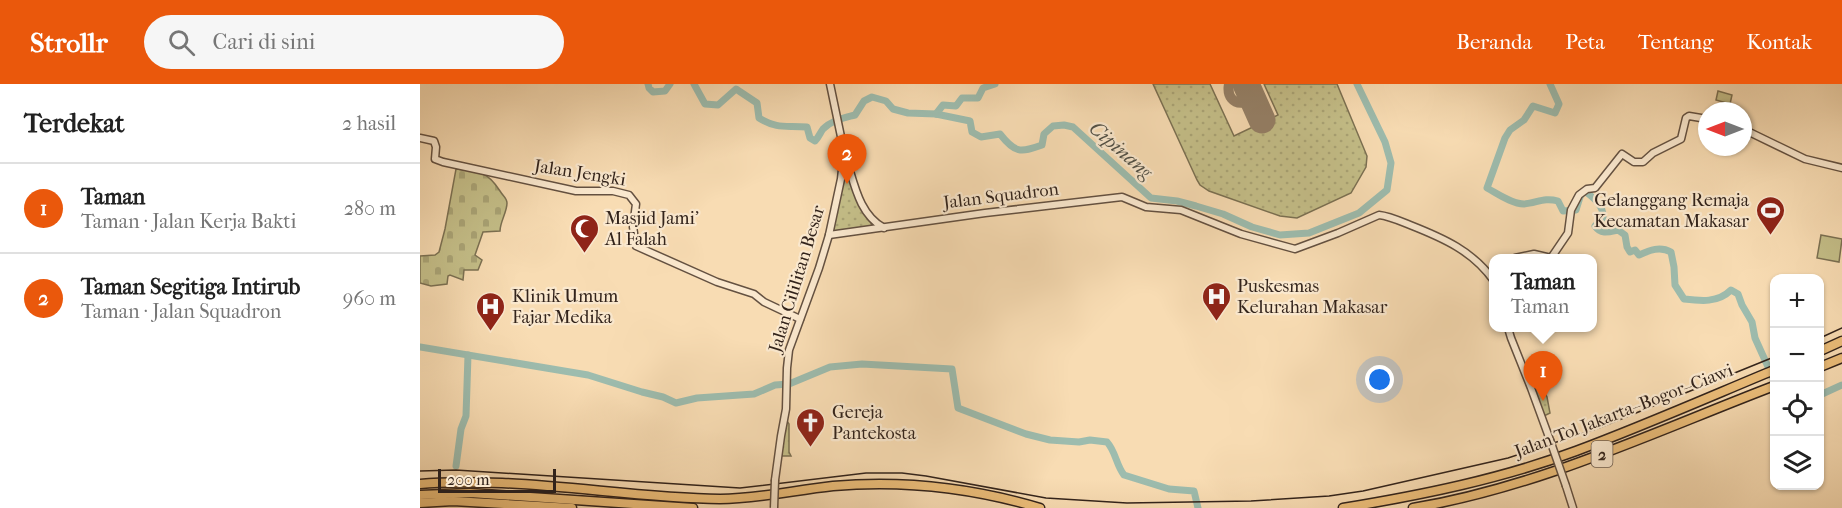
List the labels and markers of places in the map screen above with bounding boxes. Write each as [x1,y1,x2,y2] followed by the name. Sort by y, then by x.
[828,135,866,184] pin: 2
[1594,190,1750,232] place label: Gelanggang Remaja Kecamatan Makasar
[1754,194,1786,236] sports icon: Gelanggang Remaja Kecamatan Makasar
[604,208,699,250] place label: Masjid Jami' Al Falah
[568,212,600,254] mosque icon: Masjid Jami' Al Falah
[1237,276,1388,318] place label: Puskesmas Kelurahan Makasar
[1200,280,1232,322] hospital icon: Puskesmas Kelurahan Makasar
[512,286,618,328] place label: Klinik Umum Fajar Medika
[475,290,507,332] hospital icon: Klinik Umum Fajar Medika
[1524,352,1562,401] pin: 1
[832,402,917,444] place label: Gereja Pantekosta
[795,406,827,448] church icon: Gereja Pantekosta

